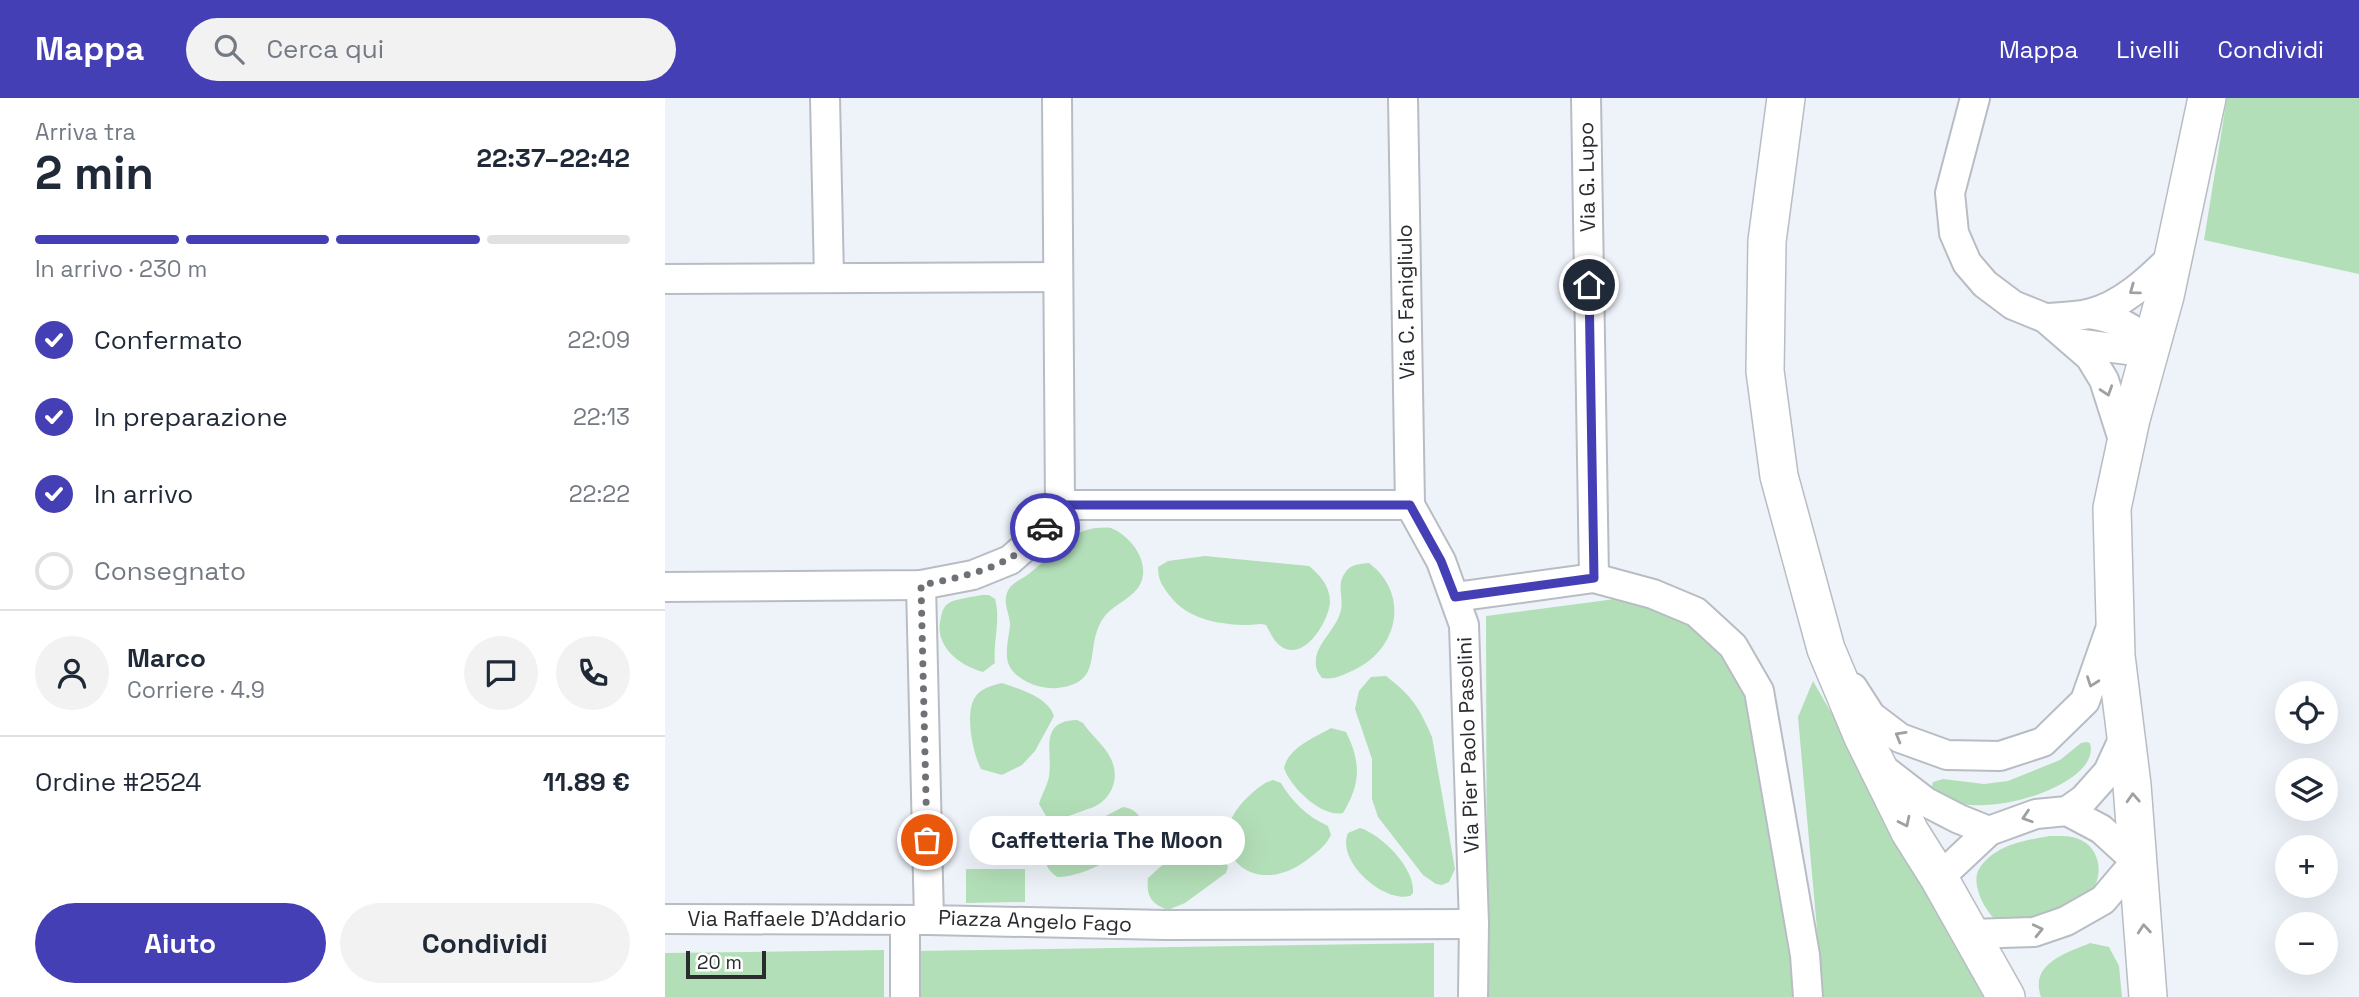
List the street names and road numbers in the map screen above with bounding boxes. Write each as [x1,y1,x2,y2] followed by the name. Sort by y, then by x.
[1572,122,1601,232] street label: Via G. Lupo
[1391,224,1420,380] street label: Via C. Fanigliulo
[1450,636,1485,854] street label: Via Pier Paolo Pasolini
[938,904,1132,937] street label: Piazza Angelo Fago
[688,905,906,932] street label: Via Raffaele D'Addario

